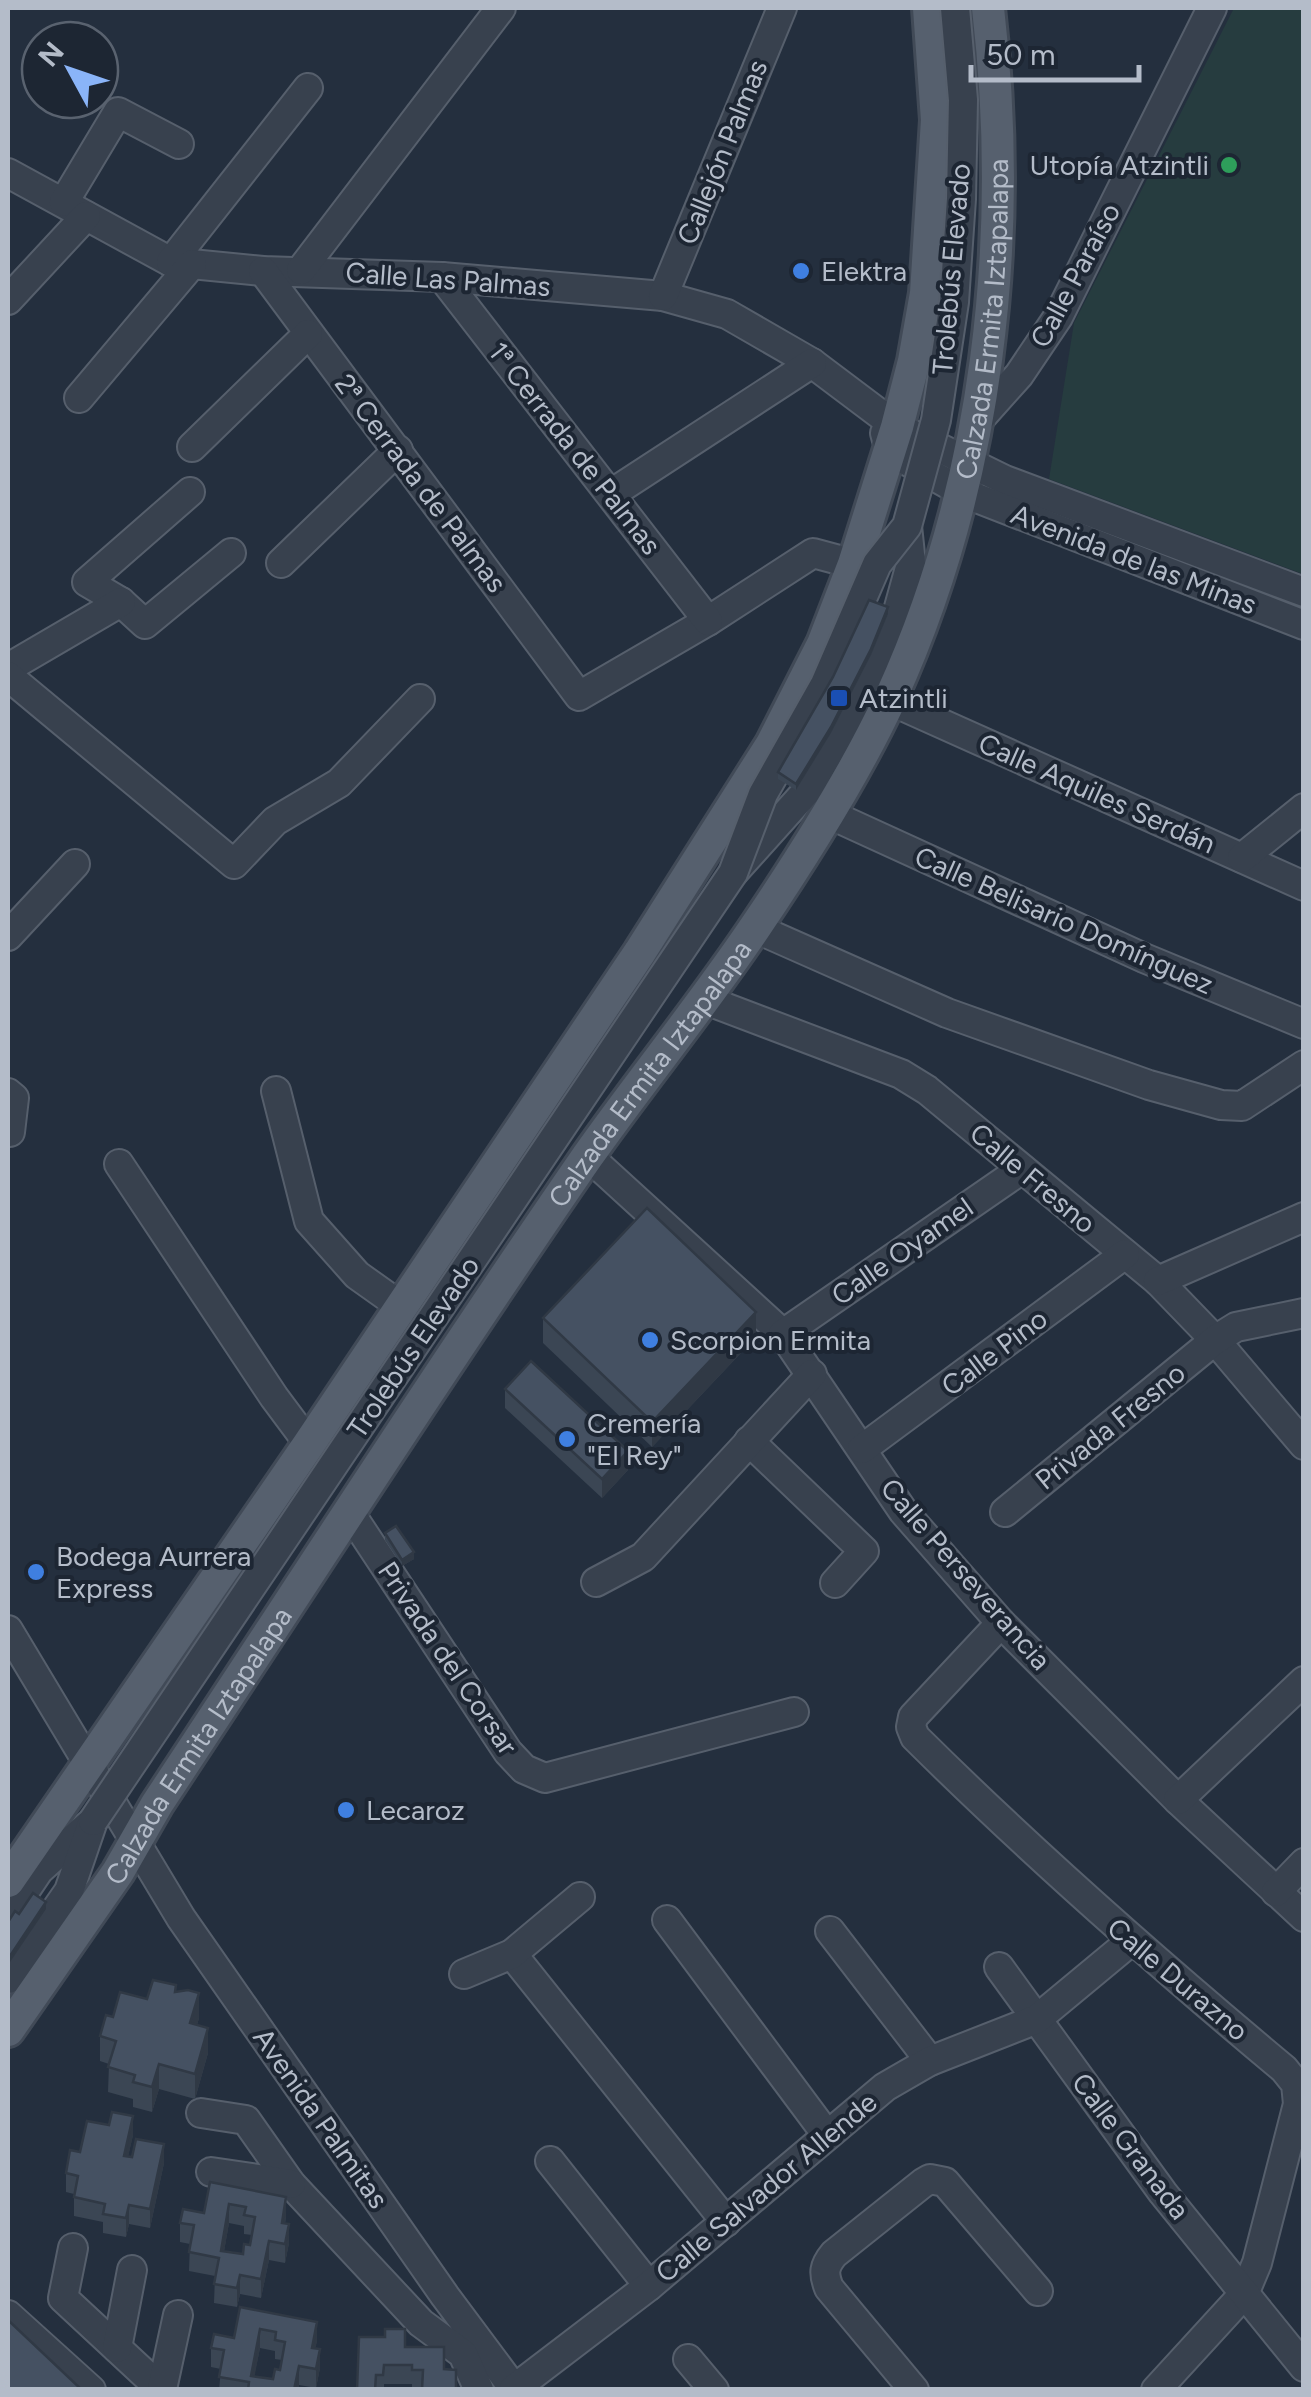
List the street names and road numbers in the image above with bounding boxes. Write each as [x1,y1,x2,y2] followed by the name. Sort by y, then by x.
[670,55,774,249] street label: Callejón Palmas
[948,159,1015,483] street label: Calzada Ermita Iztapalapa
[925,162,977,376] street label: Trolebús Elevado
[1023,197,1127,353] street label: Calle Paraíso
[344,255,552,303] street label: Calle Las Palmas
[482,335,668,561] street label: 1ª Cerrada de Palmas
[328,367,514,599] street label: 2ª Cerrada de Palmas
[1007,497,1261,621] street label: Avenida de las Minas
[973,725,1221,861] street label: Calle Aquiles Serdán
[910,839,1218,1001] street label: Calle Belisario Domínguez
[541,933,758,1214] street label: Calzada Ermita Iztapalapa
[963,1116,1103,1240] street label: Calle Fresno
[825,1190,979,1312] street label: Calle Oyamel
[340,1250,486,1444] street label: Trolebús Elevado
[934,1301,1054,1403] street label: Calle Pino
[1028,1355,1192,1497] street label: Privada Fresno
[874,1471,1058,1677] street label: Calle Perseverancia
[371,1555,525,1761] street label: Privada del Corsar
[97,1601,299,1891] street label: Calzada Ermita Iztapalapa
[1101,1910,1255,2048] street label: Calle Durazno
[246,2021,396,2215] street label: Avenida Palmitas
[1065,2066,1197,2226] street label: Calle Granada
[649,2085,883,2289] street label: Calle Salvador Allende

